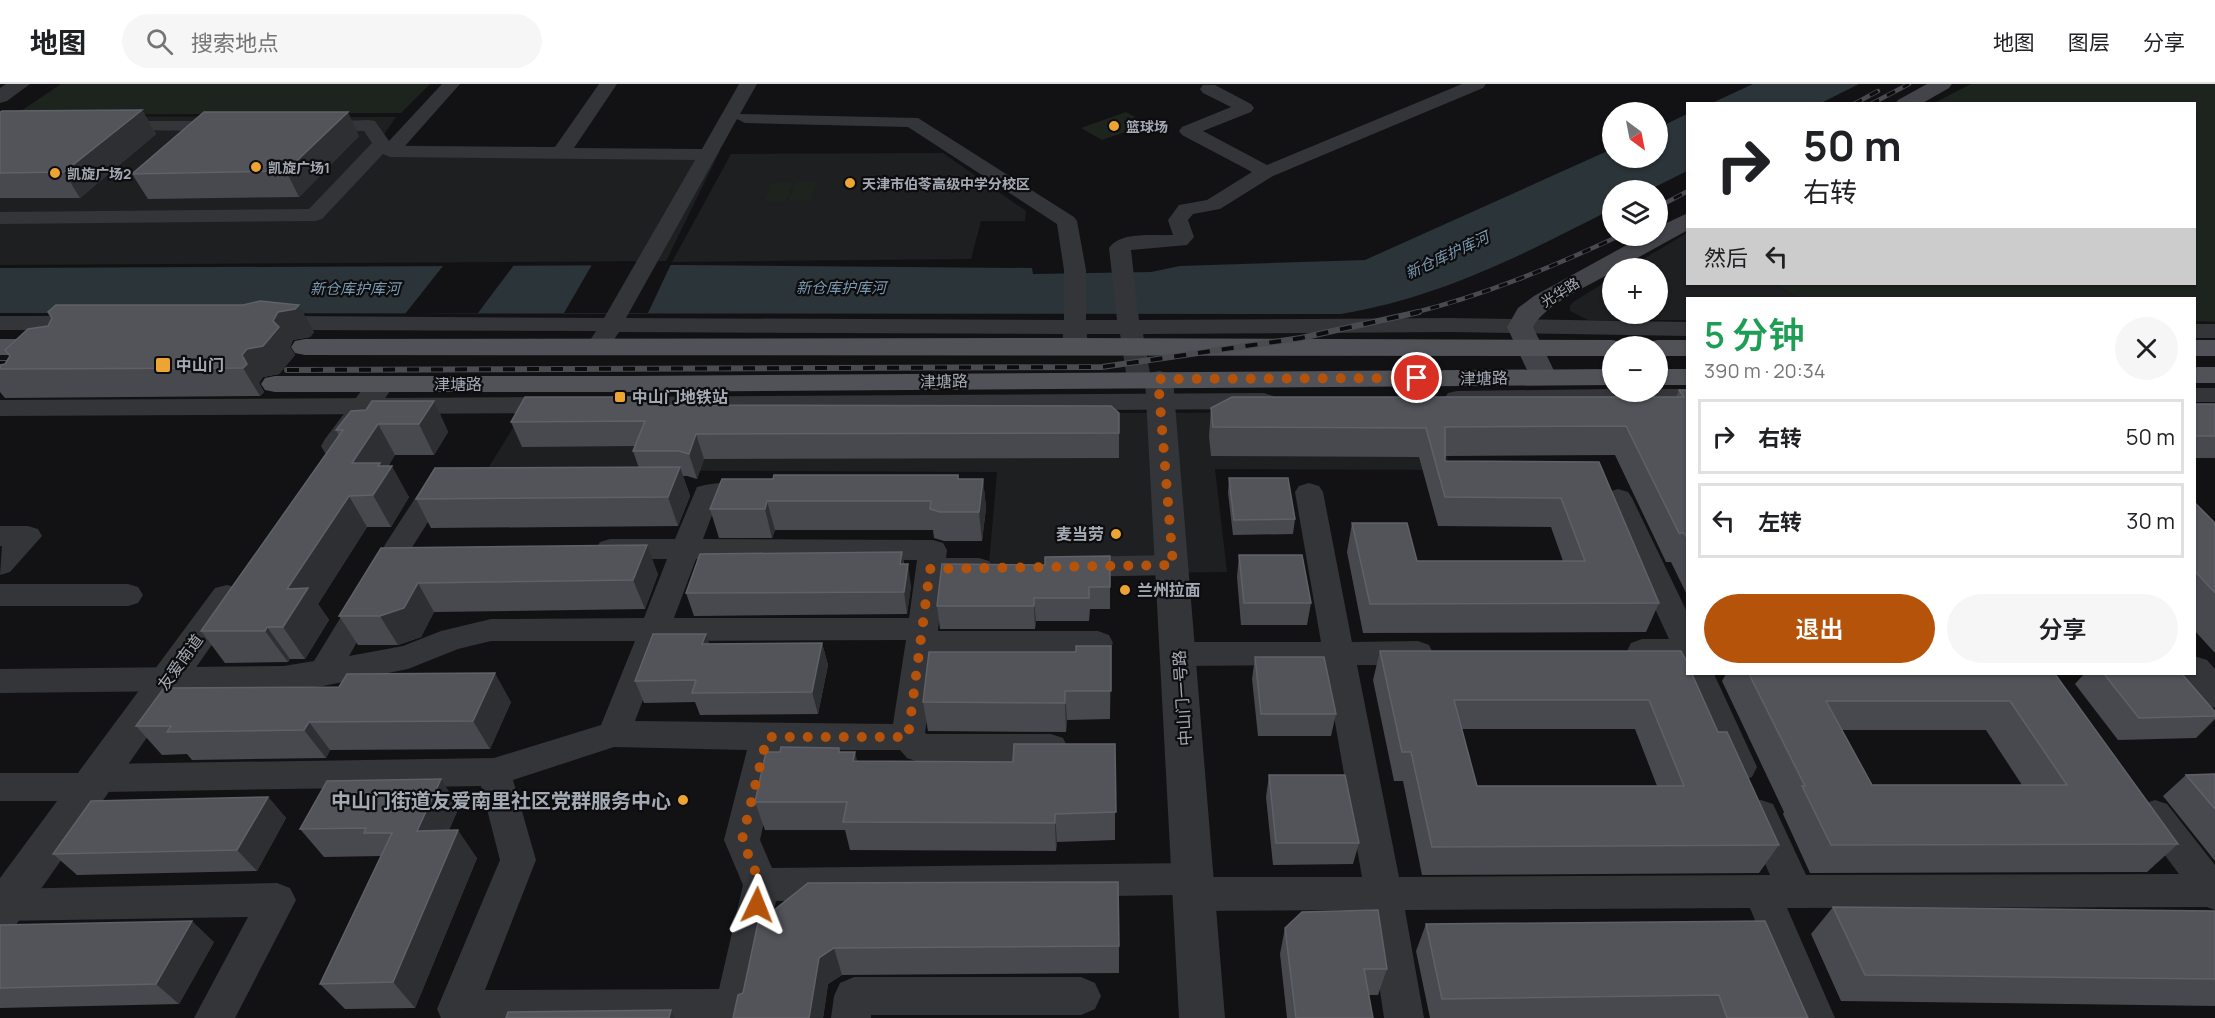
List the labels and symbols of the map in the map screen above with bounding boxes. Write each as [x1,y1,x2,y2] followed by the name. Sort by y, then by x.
[1602,102,1668,168] north arrow
[1126,117,1168,136] place label: 篮球场
[1107,119,1121,133] marker: 篮球场
[268,158,330,177] place label: 凯旋广场1
[249,160,263,174] marker: 凯旋广场1
[67,164,131,183] place label: 凯旋广场2
[48,166,62,180] marker: 凯旋广场2
[862,174,1030,193] place label: 天津市伯苓高级中学分校区
[843,176,857,190] marker: 天津市伯苓高级中学分校区
[1402,225,1495,284] water label: 新仓库护库河
[1537,273,1583,311] street label: 光华路
[796,277,889,298] water label: 新仓库护库河
[310,278,403,299] water label: 新仓库护库河
[1391,352,1442,403] pin
[176,354,224,376] place label: 中山门
[154,356,172,374] marker: 中山门
[1460,367,1508,389] street label: 津塘路
[920,370,968,392] street label: 津塘路
[434,373,482,395] street label: 津塘路
[632,386,728,408] place label: 中山门地铁站
[613,390,627,404] marker: 中山门地铁站
[1056,523,1104,545] place label: 麦当劳
[1109,527,1123,541] marker: 麦当劳
[1137,579,1201,601] place label: 兰州拉面
[1118,583,1132,597] marker: 兰州拉面
[152,630,208,694] street label: 友爱南道
[1168,649,1196,747] street label: 中山门一号路
[331,787,671,814] place label: 中山门街道友爱南里社区党群服务中心
[676,793,690,807] marker: 中山门街道友爱南里社区党群服务中心
[725,873,789,937] position arrow

